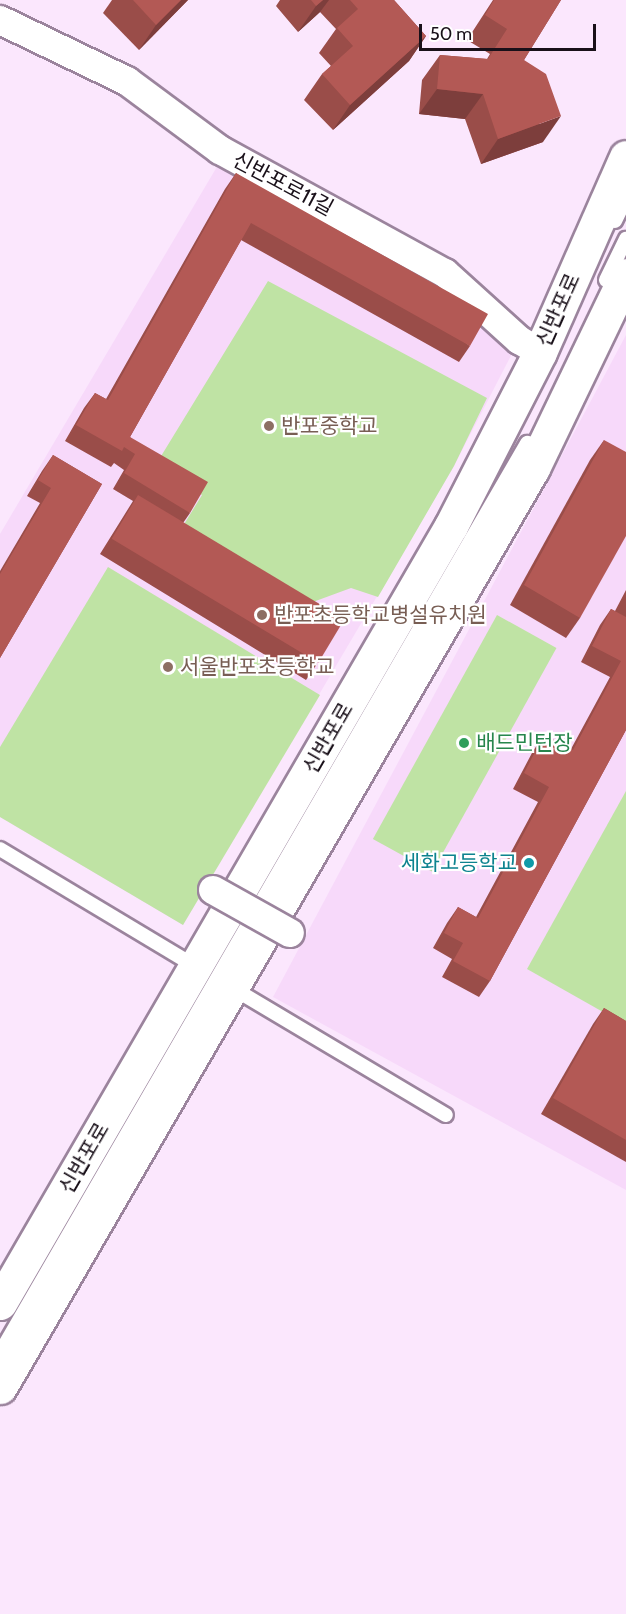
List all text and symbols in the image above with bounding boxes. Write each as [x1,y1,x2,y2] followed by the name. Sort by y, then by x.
[422,12,599,50] scale bar
[430,23,472,45] text: 50 m
[228,147,338,221] street label: 신반포로11길
[531,270,585,350] street label: 신반포로
[281,413,378,439] place label: 반포중학교
[262,419,276,433] marker: 반포중학교
[274,602,487,628] place label: 반포초등학교병설유치원
[255,608,269,622] marker: 반포초등학교병설유치원
[180,654,335,680] place label: 서울반포초등학교
[161,660,175,674] marker: 서울반포초등학교
[298,698,358,778] street label: 신반포로
[476,730,573,756] place label: 배드민턴장
[457,736,471,750] marker: 배드민턴장
[401,850,517,876] place label: 세화고등학교
[522,856,536,870] marker: 세화고등학교
[54,1118,114,1198] street label: 신반포로

